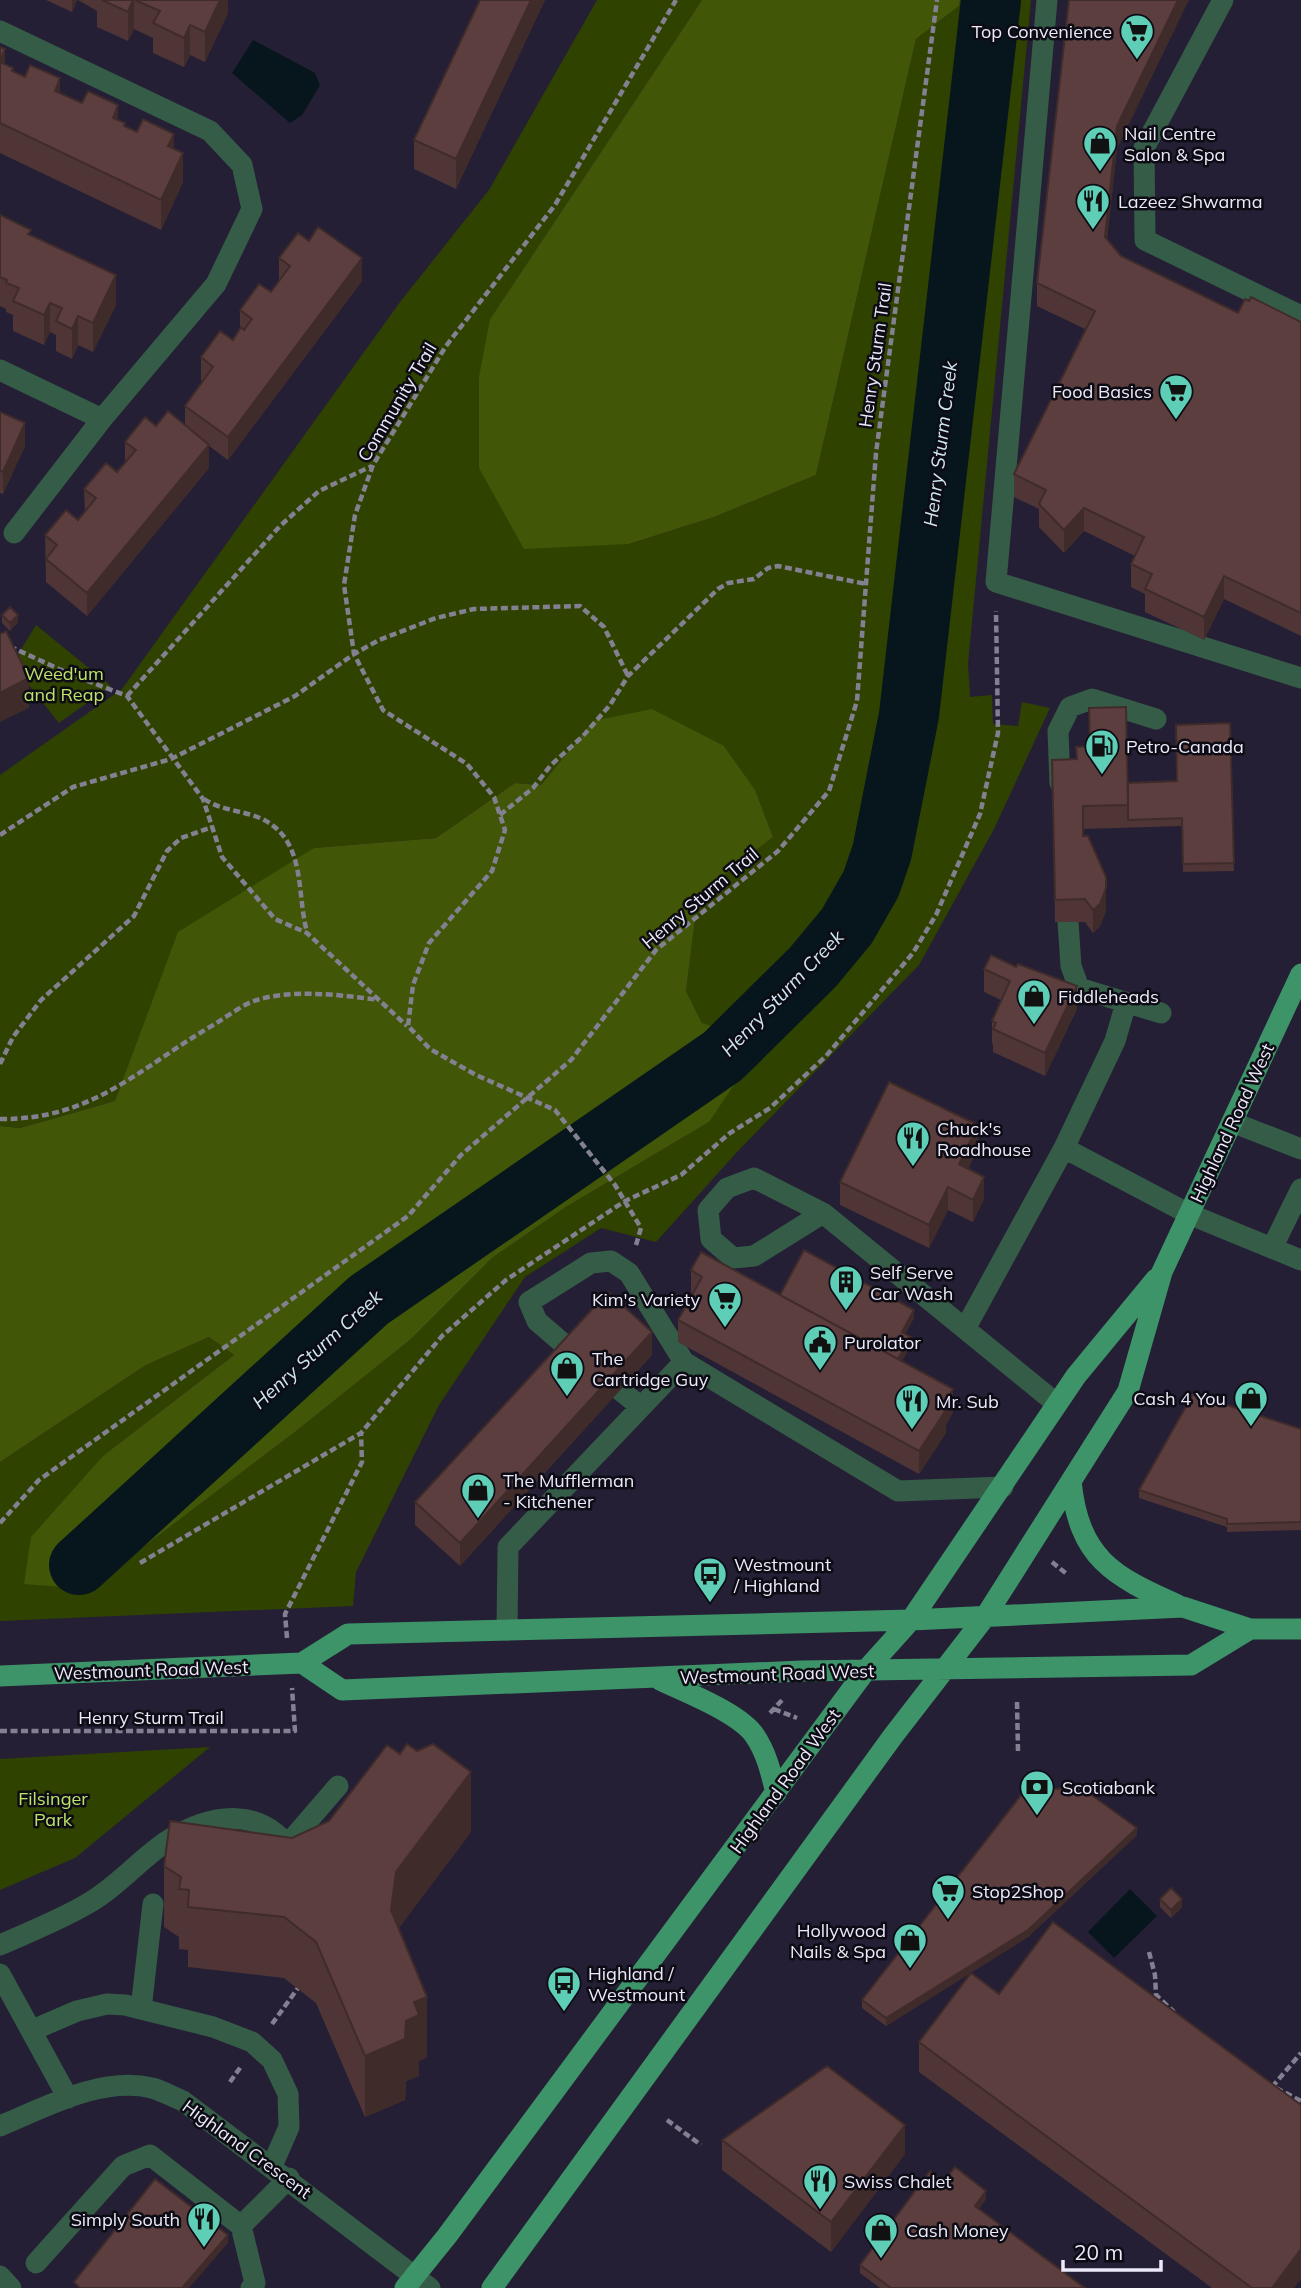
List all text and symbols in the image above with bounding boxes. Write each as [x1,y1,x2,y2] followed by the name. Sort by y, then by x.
[1118,12,1156,61] supermarket icon: Top Convenience
[971,20,1112,43] place label: Top Convenience
[1124,122,1225,166] place label: Nail Centre Salon & Spa
[1081,124,1119,173] shop icon: Nail Centre Salon & Spa
[1074,182,1112,231] restaurant icon: Lazeez Shwarma
[1118,190,1262,213] place label: Lazeez Shwarma
[853,281,897,429] street label: Henry Sturm Trail
[352,338,442,466] street label: Community Trail
[918,359,962,528] water label: Henry Sturm Creek
[1157,372,1195,421] supermarket icon: Food Basics
[1052,380,1152,403] place label: Food Basics
[24,662,104,706] park label: Weed'um and Reap
[1083,727,1121,776] fuel station icon: Petro-Canada
[1126,735,1244,758] place label: Petro-Canada
[637,842,763,954] street label: Henry Sturm Trail
[715,924,849,1061] water label: Henry Sturm Creek
[1015,977,1053,1026] shop icon: Fiddleheads
[1058,985,1159,1008] place label: Fiddleheads
[1185,1040,1279,1206] street label: Highland Road West
[937,1117,1031,1161] place label: Chuck's Roadhouse
[894,1119,932,1168] restaurant icon: Chuck's Roadhouse
[870,1261,953,1305] place label: Self Serve Car Wash
[827,1263,865,1312] building icon: Self Serve Car Wash
[706,1280,744,1329] supermarket icon: Kim's Variety
[247,1283,388,1414] water label: Henry Sturm Creek
[592,1288,700,1311] place label: Kim's Variety
[801,1323,839,1372] public building icon: Purolator
[844,1331,921,1354] place label: Purolator
[592,1347,709,1391] place label: The Cartridge Guy
[548,1349,586,1398] shop icon: The Cartridge Guy
[1232,1379,1270,1428] shop icon: Cash 4 You
[893,1382,931,1431] restaurant icon: Mr. Sub
[1133,1387,1226,1410] place label: Cash 4 You
[936,1390,999,1413] place label: Mr. Sub
[503,1469,634,1513] place label: The Mufflerman - Kitchener
[459,1471,497,1520] shop icon: The Mufflerman - Kitchener
[733,1553,831,1597] place label: Westmount / Highland
[691,1555,729,1604] bus stop icon: Westmount / Highland
[53,1655,249,1685] street label: Westmount Road West
[679,1659,875,1689] street label: Westmount Road West
[725,1704,845,1858] street label: Highland Road West
[78,1706,224,1729] street label: Henry Sturm Trail
[1018,1768,1056,1817] bank icon: Scotiabank
[1062,1776,1156,1799] place label: Scotiabank
[18,1787,88,1831] park label: Filsinger Park
[929,1872,967,1921] supermarket icon: Stop2Shop
[972,1880,1064,1903] place label: Stop2Shop
[790,1919,886,1963] place label: Hollywood Nails & Spa
[891,1921,929,1970] shop icon: Hollywood Nails & Spa
[588,1962,685,2006] place label: Highland / Westmount
[545,1964,583,2013] bus stop icon: Highland / Westmount
[178,2095,316,2203] street label: Highland Crescent
[801,2162,839,2211] restaurant icon: Swiss Chalet
[844,2170,952,2193] place label: Swiss Chalet
[185,2200,223,2249] restaurant icon: Simply South
[71,2208,180,2231] place label: Simply South
[862,2211,900,2260] shop icon: Cash Money
[906,2219,1009,2242] place label: Cash Money
[1063,2228,1161,2272] scale bar
[1074,2239,1123,2265] text: 20 m

